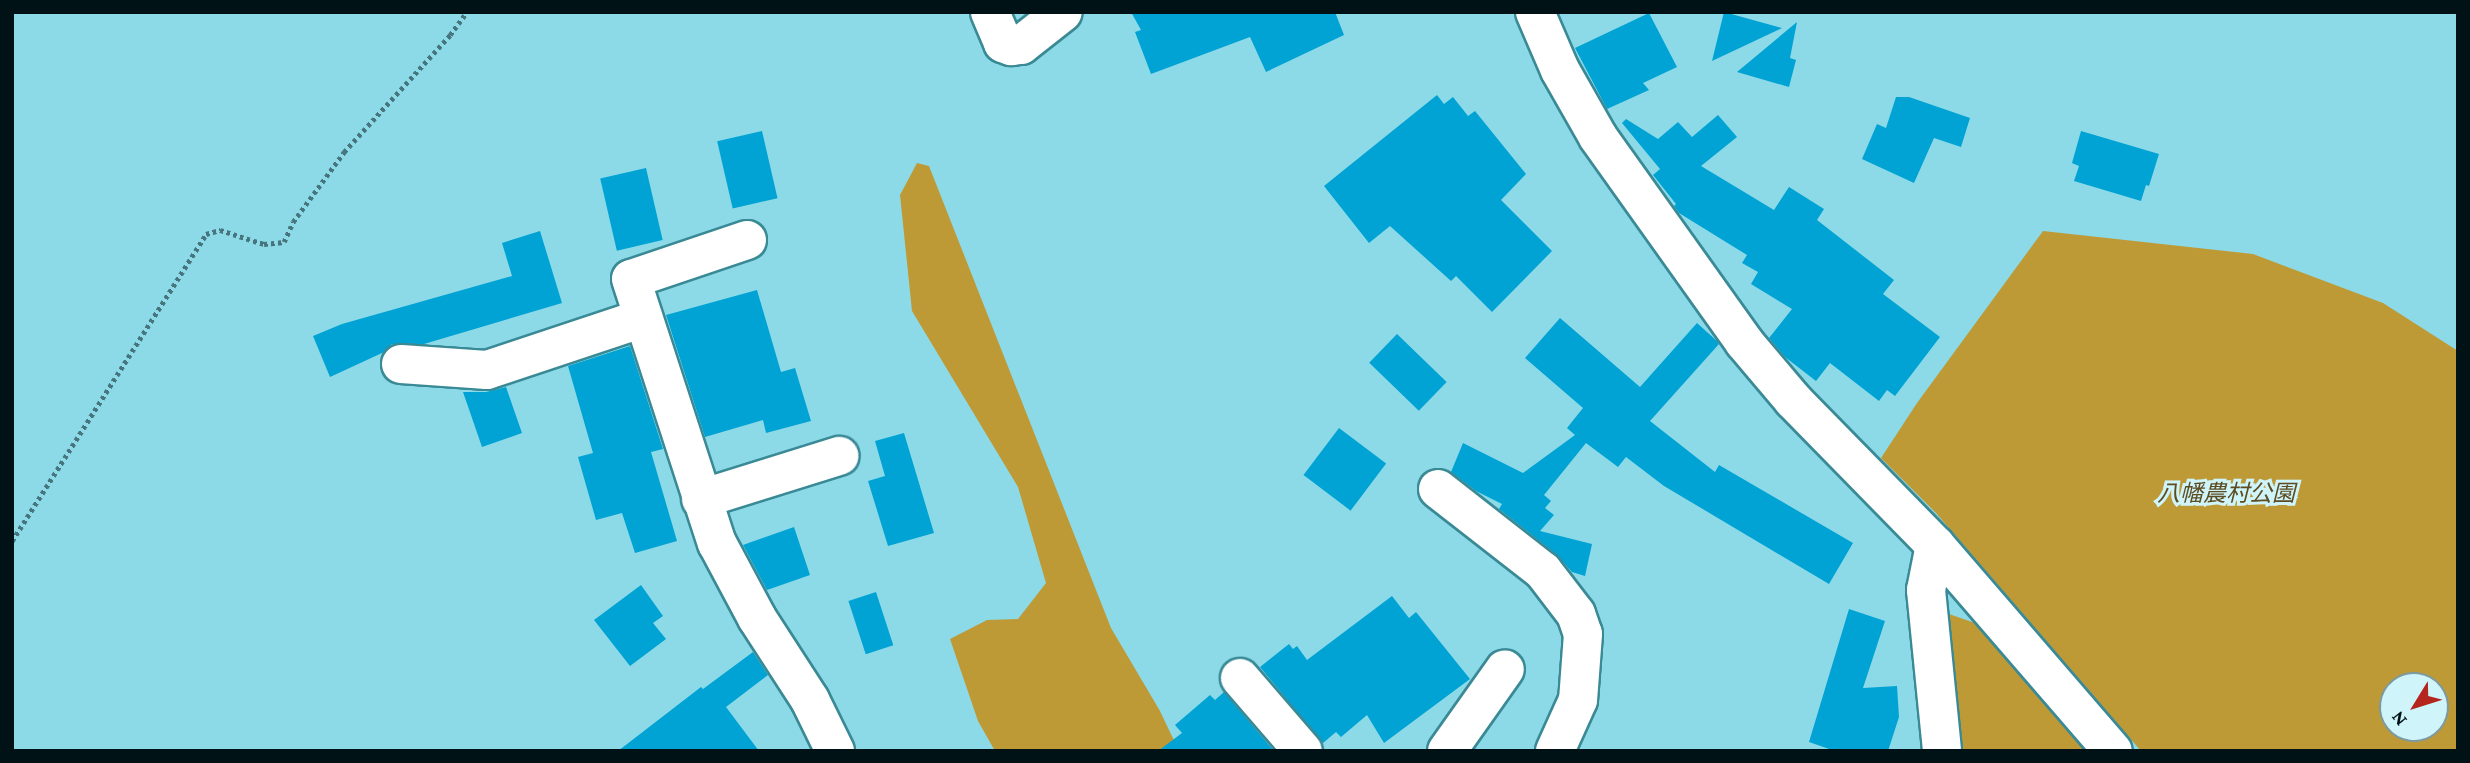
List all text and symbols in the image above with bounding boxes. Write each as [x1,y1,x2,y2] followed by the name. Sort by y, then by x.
[2157,479,2295,507] park label: 八幡農村公園
[2379,672,2449,742] north arrow
[2386,707,2411,731] text: N

